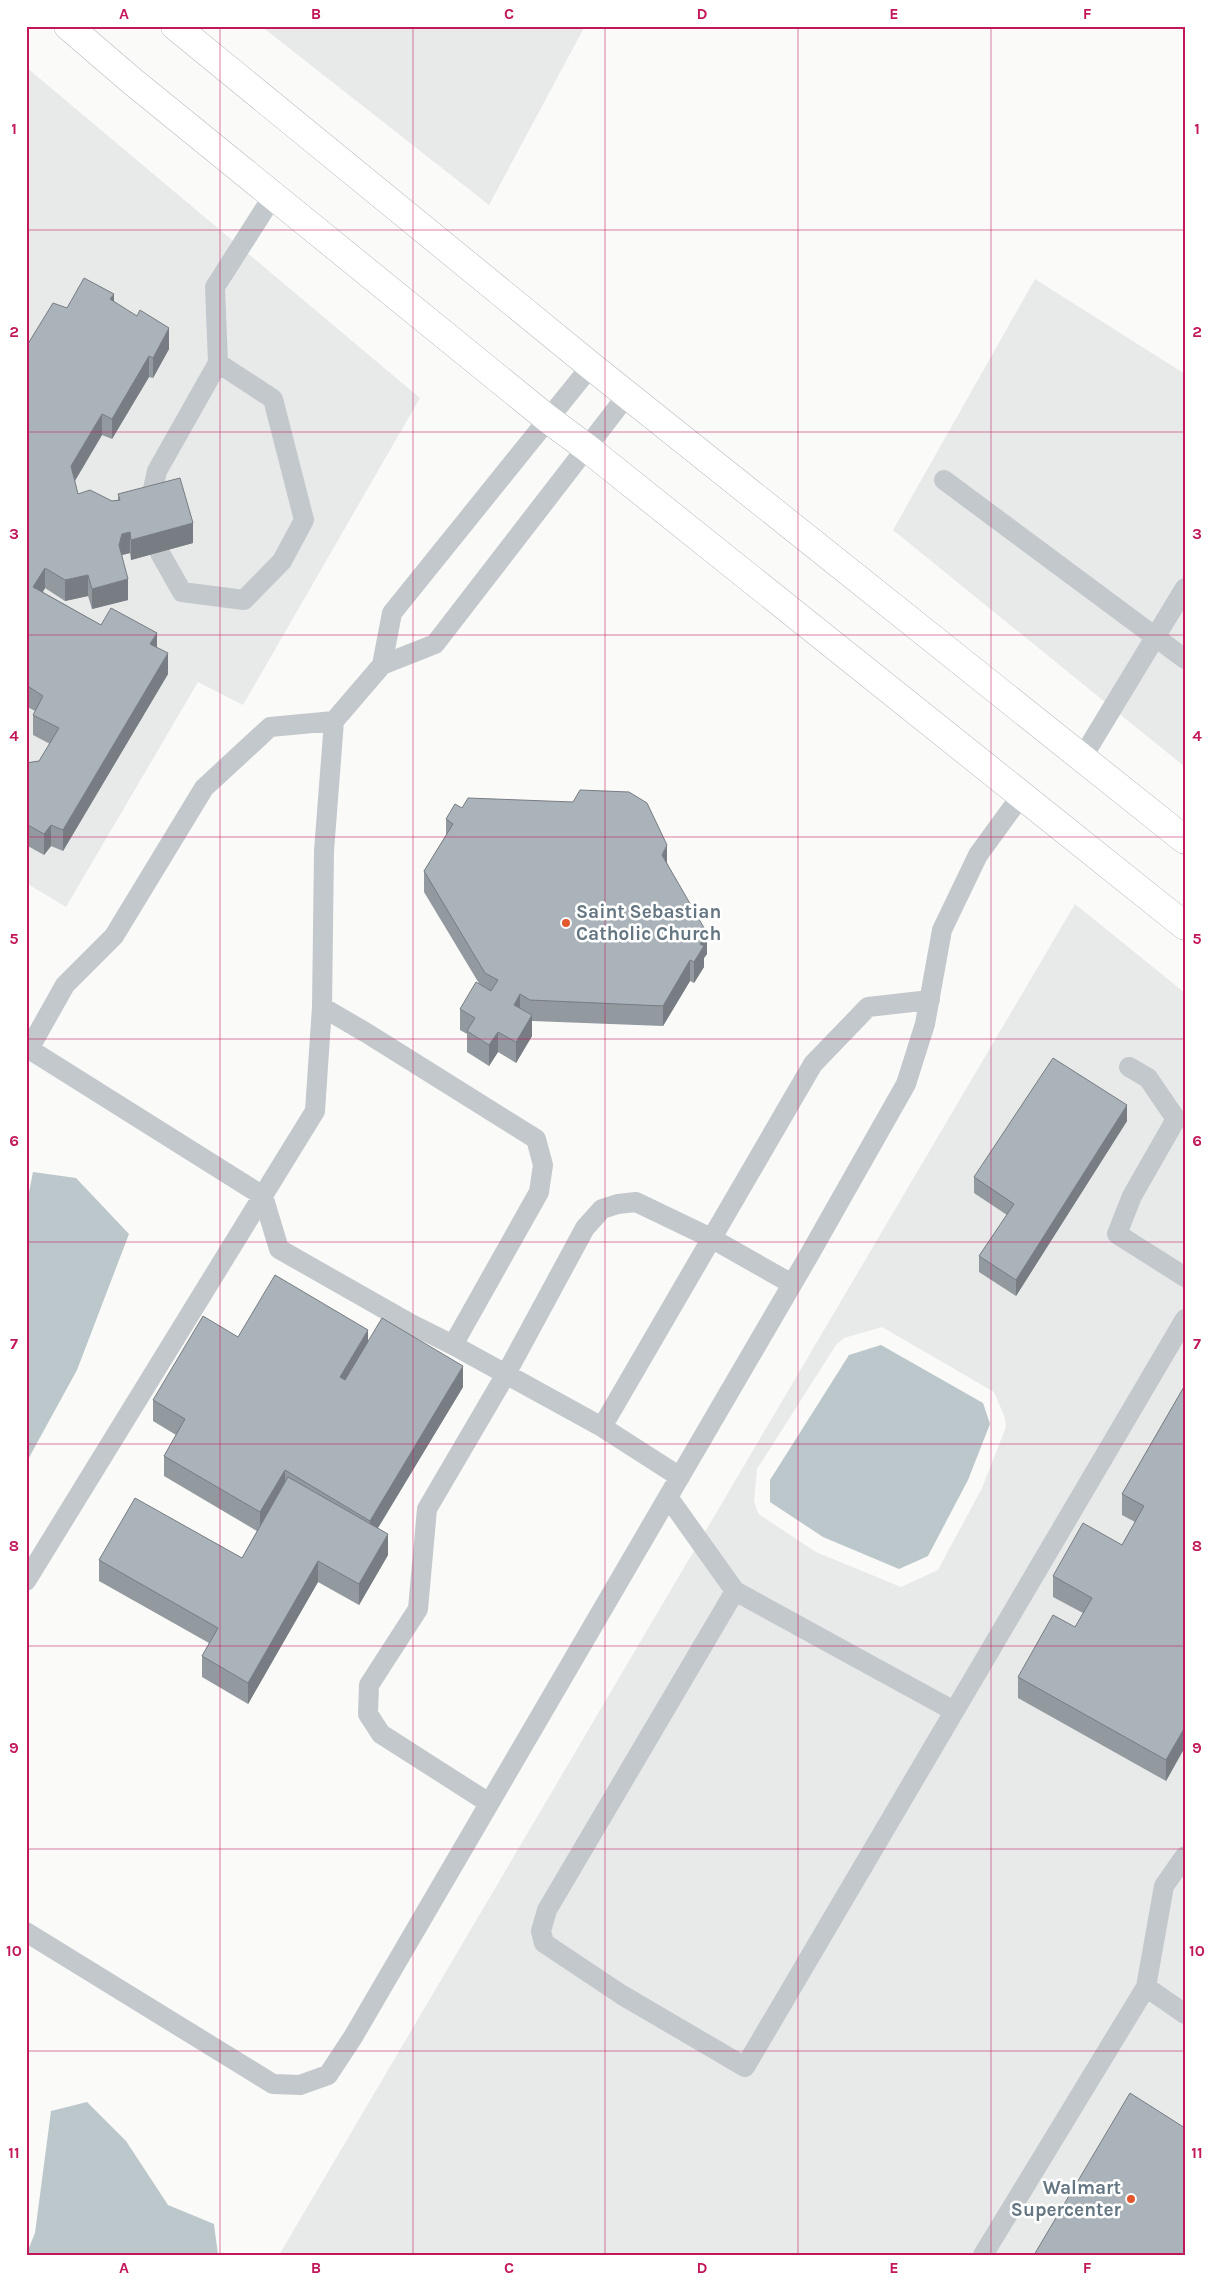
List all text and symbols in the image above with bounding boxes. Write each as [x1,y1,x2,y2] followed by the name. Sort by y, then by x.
[119,4,129,23] text: A
[311,4,321,23] text: B
[504,4,514,23] text: C
[697,4,708,23] text: D
[889,4,899,23] text: E
[1083,4,1092,23] text: F
[11,119,17,138] text: 1
[1194,119,1200,138] text: 1
[9,322,19,341] text: 2
[1192,322,1202,341] text: 2
[9,524,19,543] text: 3
[1192,524,1202,543] text: 3
[9,726,19,745] text: 4
[1192,726,1202,745] text: 4
[576,901,721,945] place label: Saint Sebastian Catholic Church
[560,917,572,929] marker: Saint Sebastian Catholic Church
[9,929,19,948] text: 5
[1192,929,1202,948] text: 5
[9,1131,19,1150] text: 6
[1192,1131,1202,1150] text: 6
[10,1334,18,1353] text: 7
[1193,1334,1201,1353] text: 7
[9,1536,19,1555] text: 8
[1192,1536,1202,1555] text: 8
[9,1738,19,1757] text: 9
[1192,1738,1202,1757] text: 9
[6,1941,22,1960] text: 10
[1189,1941,1205,1960] text: 10
[8,2143,20,2162] text: 11
[1191,2143,1203,2162] text: 11
[1011,2177,1122,2221] place label: Walmart Supercenter
[1125,2193,1137,2205] marker: Walmart Supercenter
[119,2258,129,2277] text: A
[311,2258,321,2277] text: B
[504,2258,514,2277] text: C
[697,2258,708,2277] text: D
[889,2258,899,2277] text: E
[1083,2258,1092,2277] text: F

